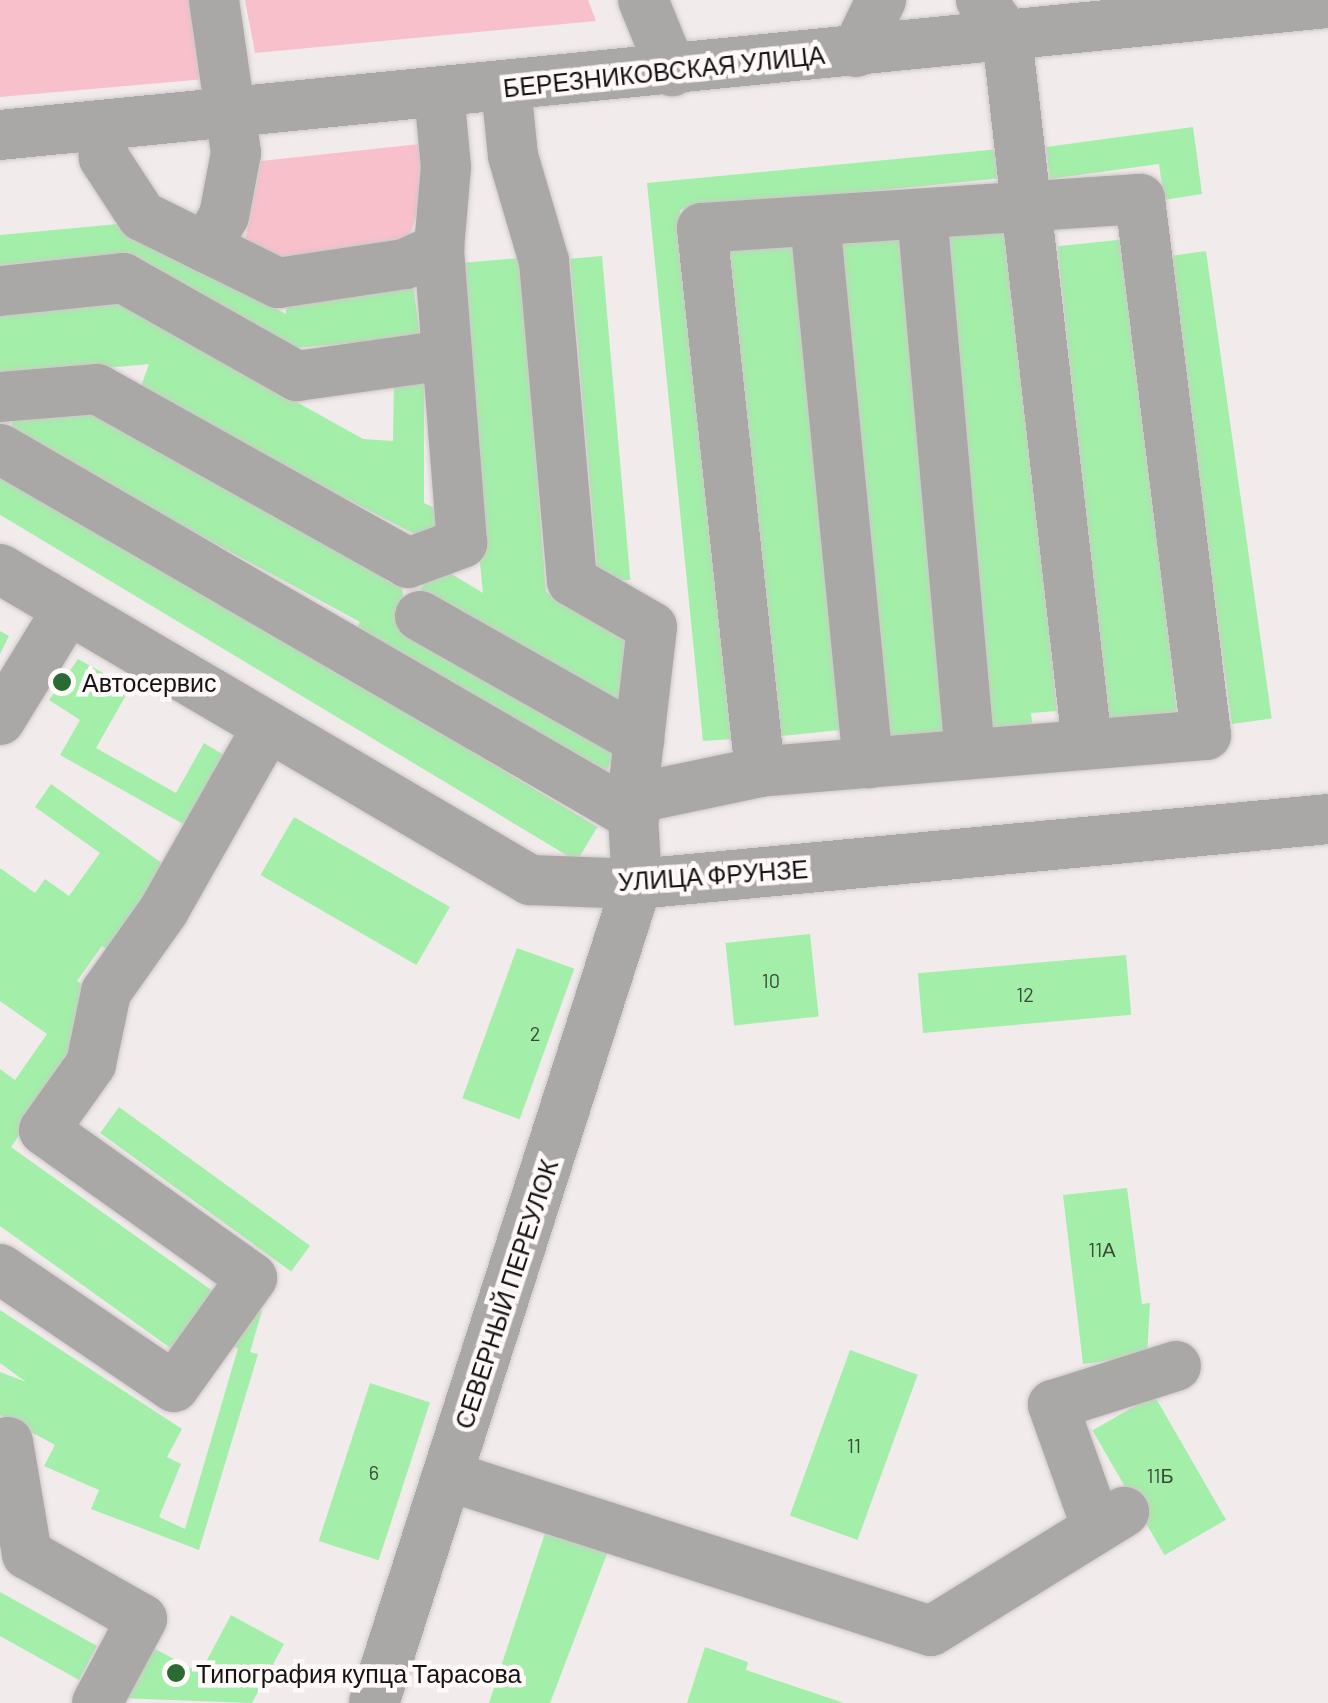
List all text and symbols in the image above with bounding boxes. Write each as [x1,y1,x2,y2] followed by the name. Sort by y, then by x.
[502,39,826,103] street label: БЕРЕЗНИКОВСКАЯ УЛИЦА
[82,667,217,697] place label: Автосервис
[51,671,73,693] marker: Автосервис
[617,853,809,897] street label: УЛИЦА ФРУНЗЕ
[762,968,780,992] house number: 10
[1016,982,1034,1006] house number: 12
[530,1021,540,1045] house number: 2
[448,1156,564,1432] street label: СЕВЕРНЫЙ ПЕРЕУЛОК
[1088,1237,1116,1261] house number: 11А
[847,1433,861,1457] house number: 11
[369,1460,379,1484] house number: 6
[1146,1463,1174,1487] house number: 11Б
[196,1658,522,1688] place label: Типография купца Тарасова
[165,1662,187,1684] marker: Типография купца Тарасова

